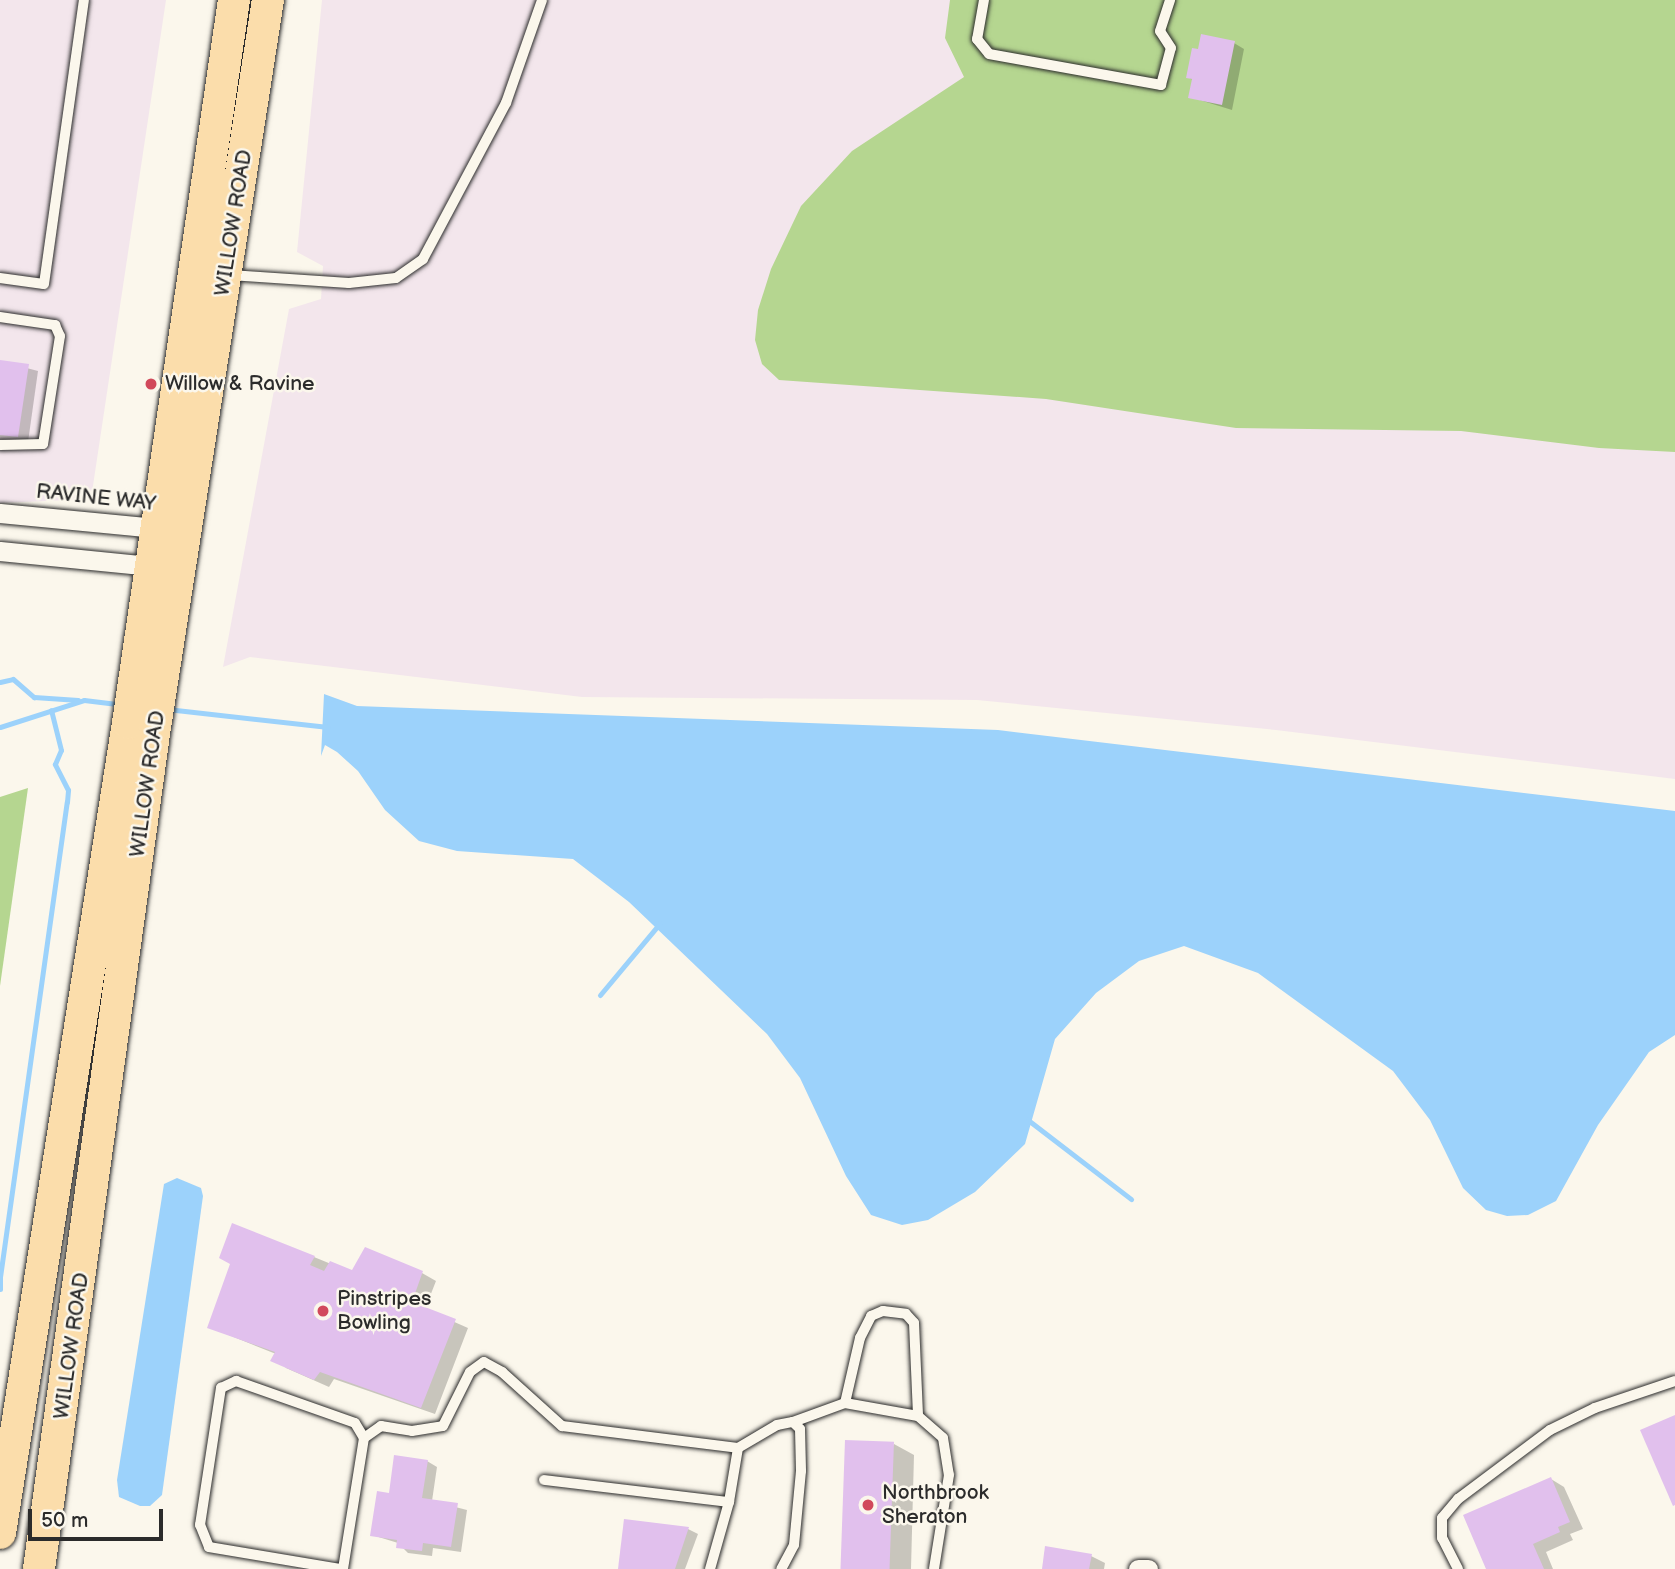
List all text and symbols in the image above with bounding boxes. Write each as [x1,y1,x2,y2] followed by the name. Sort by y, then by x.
[210,148,258,298] street label: WILLOW ROAD
[165,371,315,397] place label: Willow & Ravine
[143,376,159,392] marker: Willow & Ravine
[34,479,158,517] street label: RAVINE WAY
[125,709,171,859] street label: WILLOW ROAD
[49,1271,95,1421] street label: WILLOW ROAD
[337,1286,431,1336] place label: Pinstripes Bowling
[315,1303,331,1319] marker: Pinstripes Bowling
[882,1480,989,1530] place label: Northbrook Sheraton
[32,1496,166,1540] scale bar
[860,1497,876,1513] marker: Northbrook Sheraton
[41,1508,88,1533] text: 50 m

